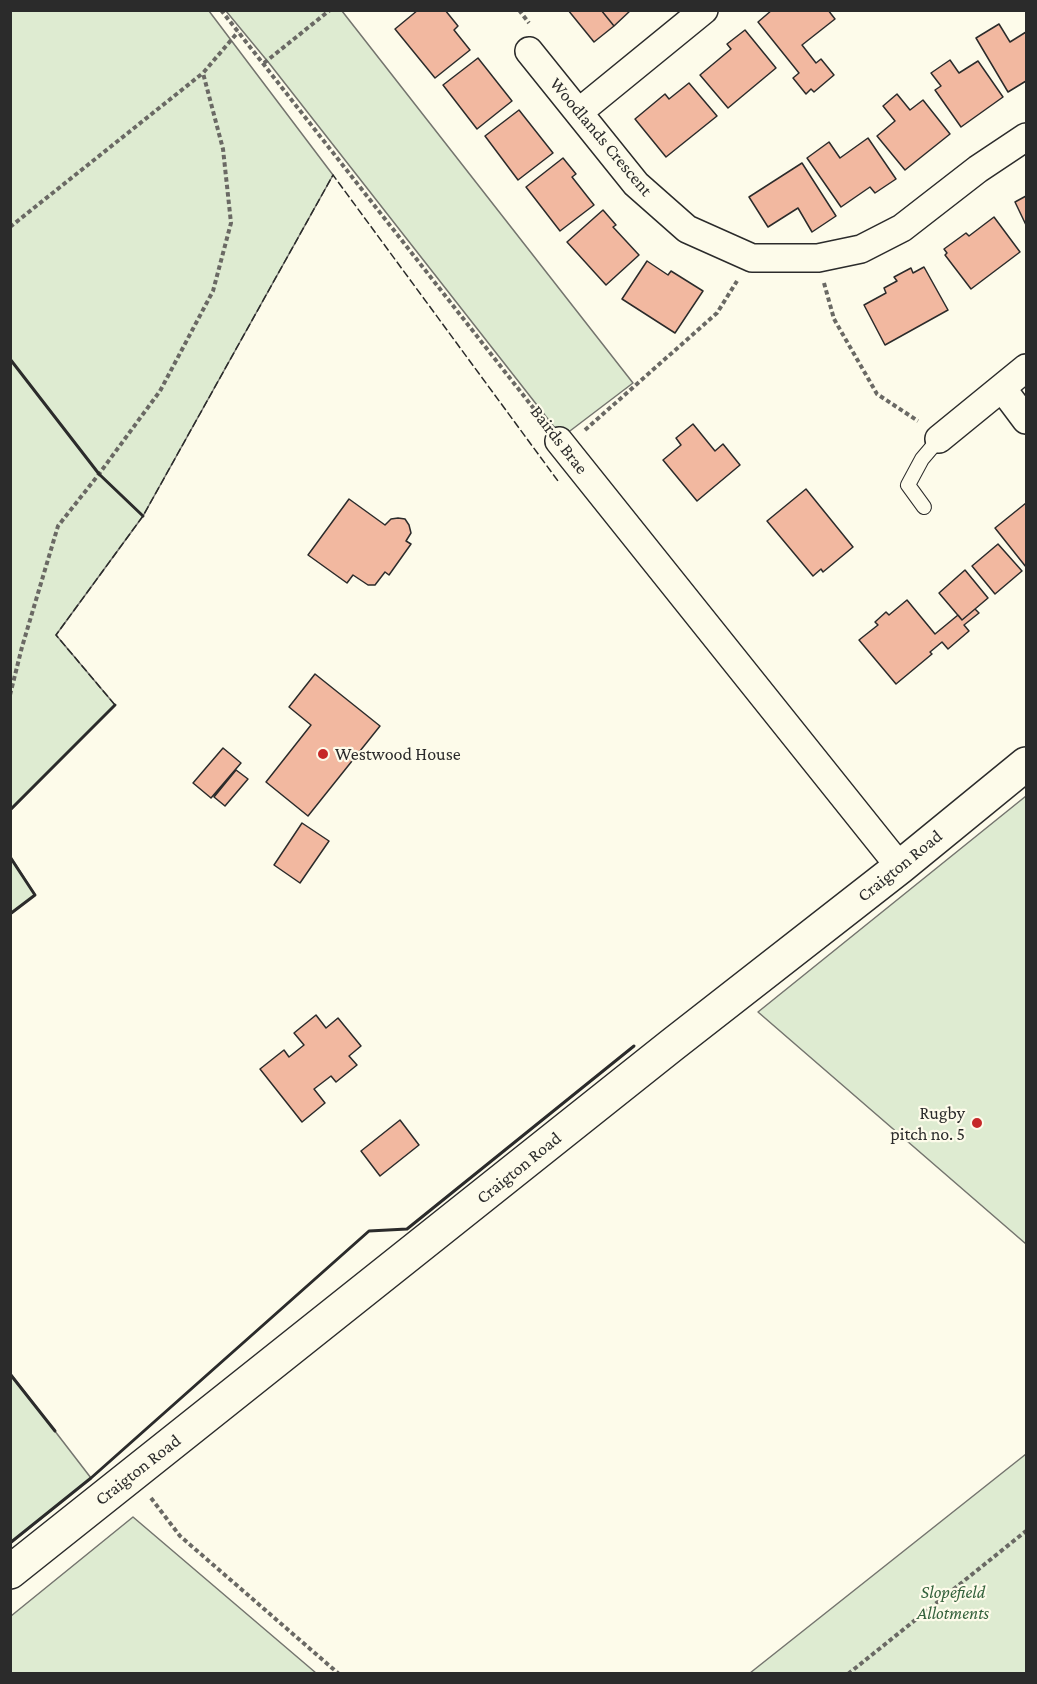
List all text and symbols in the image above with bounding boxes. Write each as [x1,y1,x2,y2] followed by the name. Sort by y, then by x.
[545,73,657,201] street label: Woodlands Crescent
[526,401,592,479] street label: Bairds Brae
[335,743,461,765] place label: Westwood House
[316,747,330,761] marker: Westwood House
[853,825,947,907] street label: Craigton Road
[890,1102,965,1144] place label: Rugby pitch no. 5
[970,1116,984,1130] marker: Rugby pitch no. 5
[472,1127,566,1209] street label: Craigton Road
[91,1430,185,1510] street label: Craigton Road
[917,1581,989,1624] park label: Slopefield Allotments

